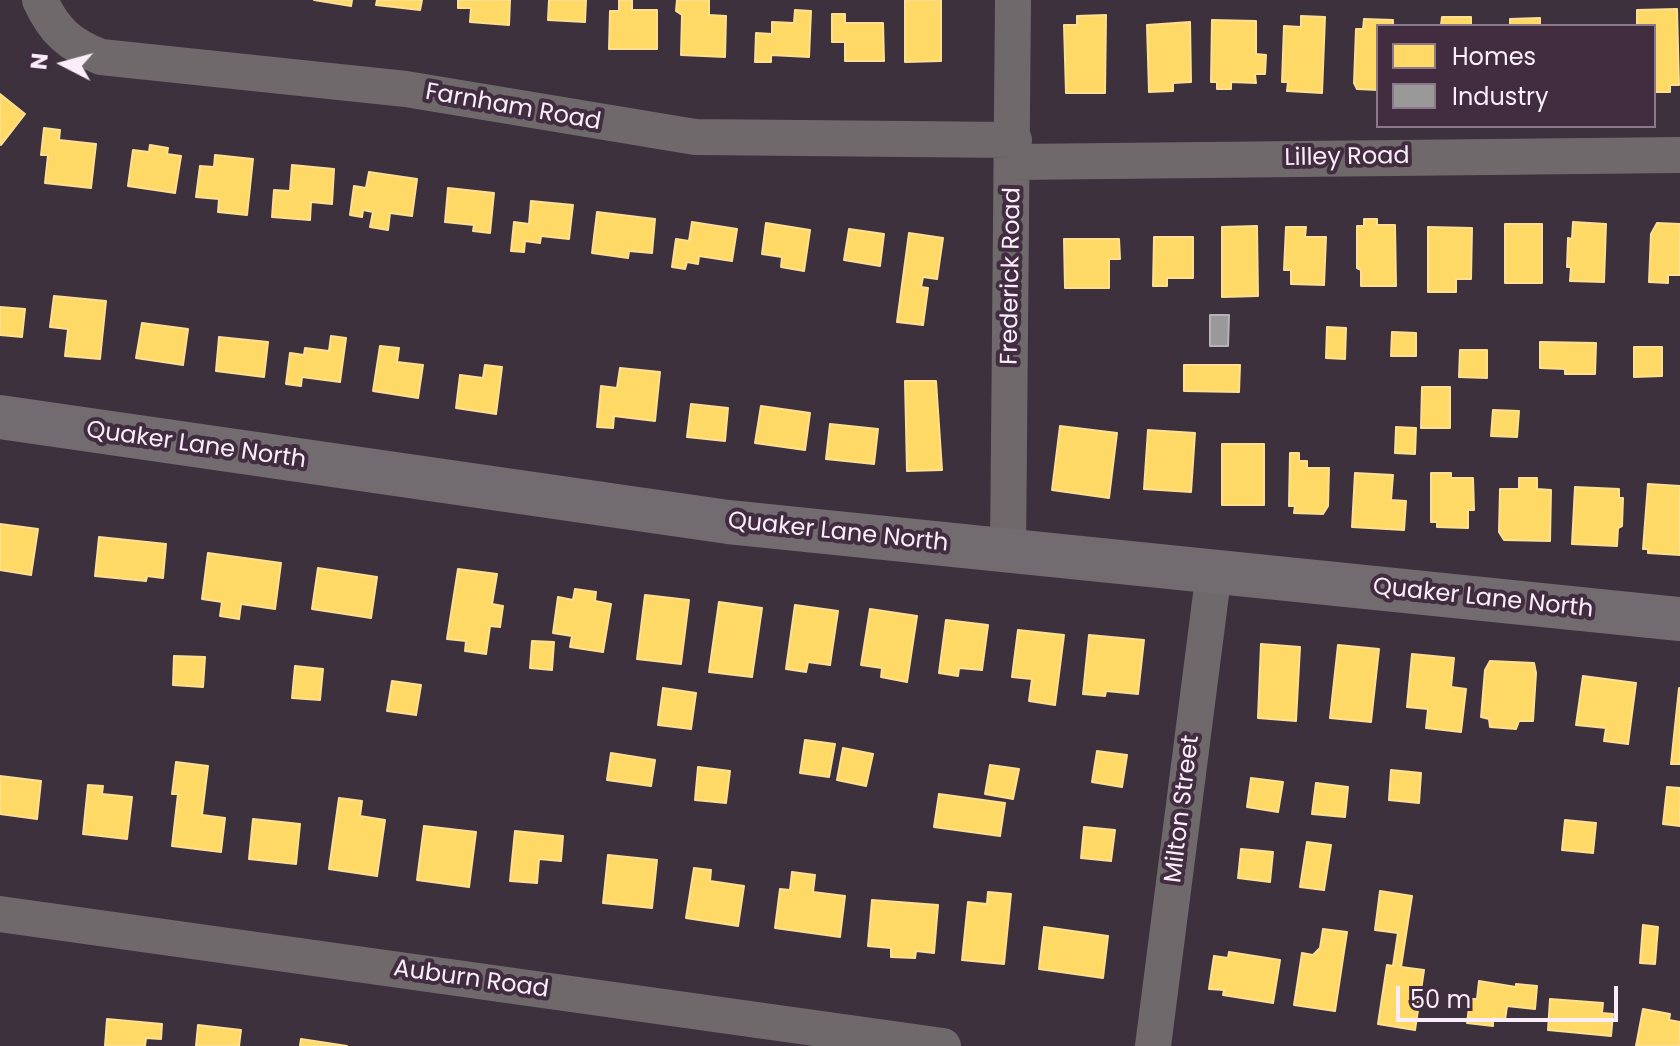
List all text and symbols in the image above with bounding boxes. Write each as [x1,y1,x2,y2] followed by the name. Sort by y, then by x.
[24,24,104,104] north arrow
[1376,24,1656,128] legend
[1452,40,1536,73] text: Homes
[23,52,56,71] text: N
[423,78,603,138] street label: Farnham Road
[1452,80,1549,113] text: Industry
[1284,143,1410,173] street label: Lilley Road
[996,187,1028,365] street label: Frederick Road
[84,416,308,476] street label: Quaker Lane North
[726,507,950,559] street label: Quaker Lane North
[1371,573,1595,625] street label: Quaker Lane North
[1160,733,1206,885] street label: Milton Street
[392,955,550,1005] street label: Auburn Road
[1400,970,1622,1020] scale bar
[1410,983,1471,1016] text: 50 m

